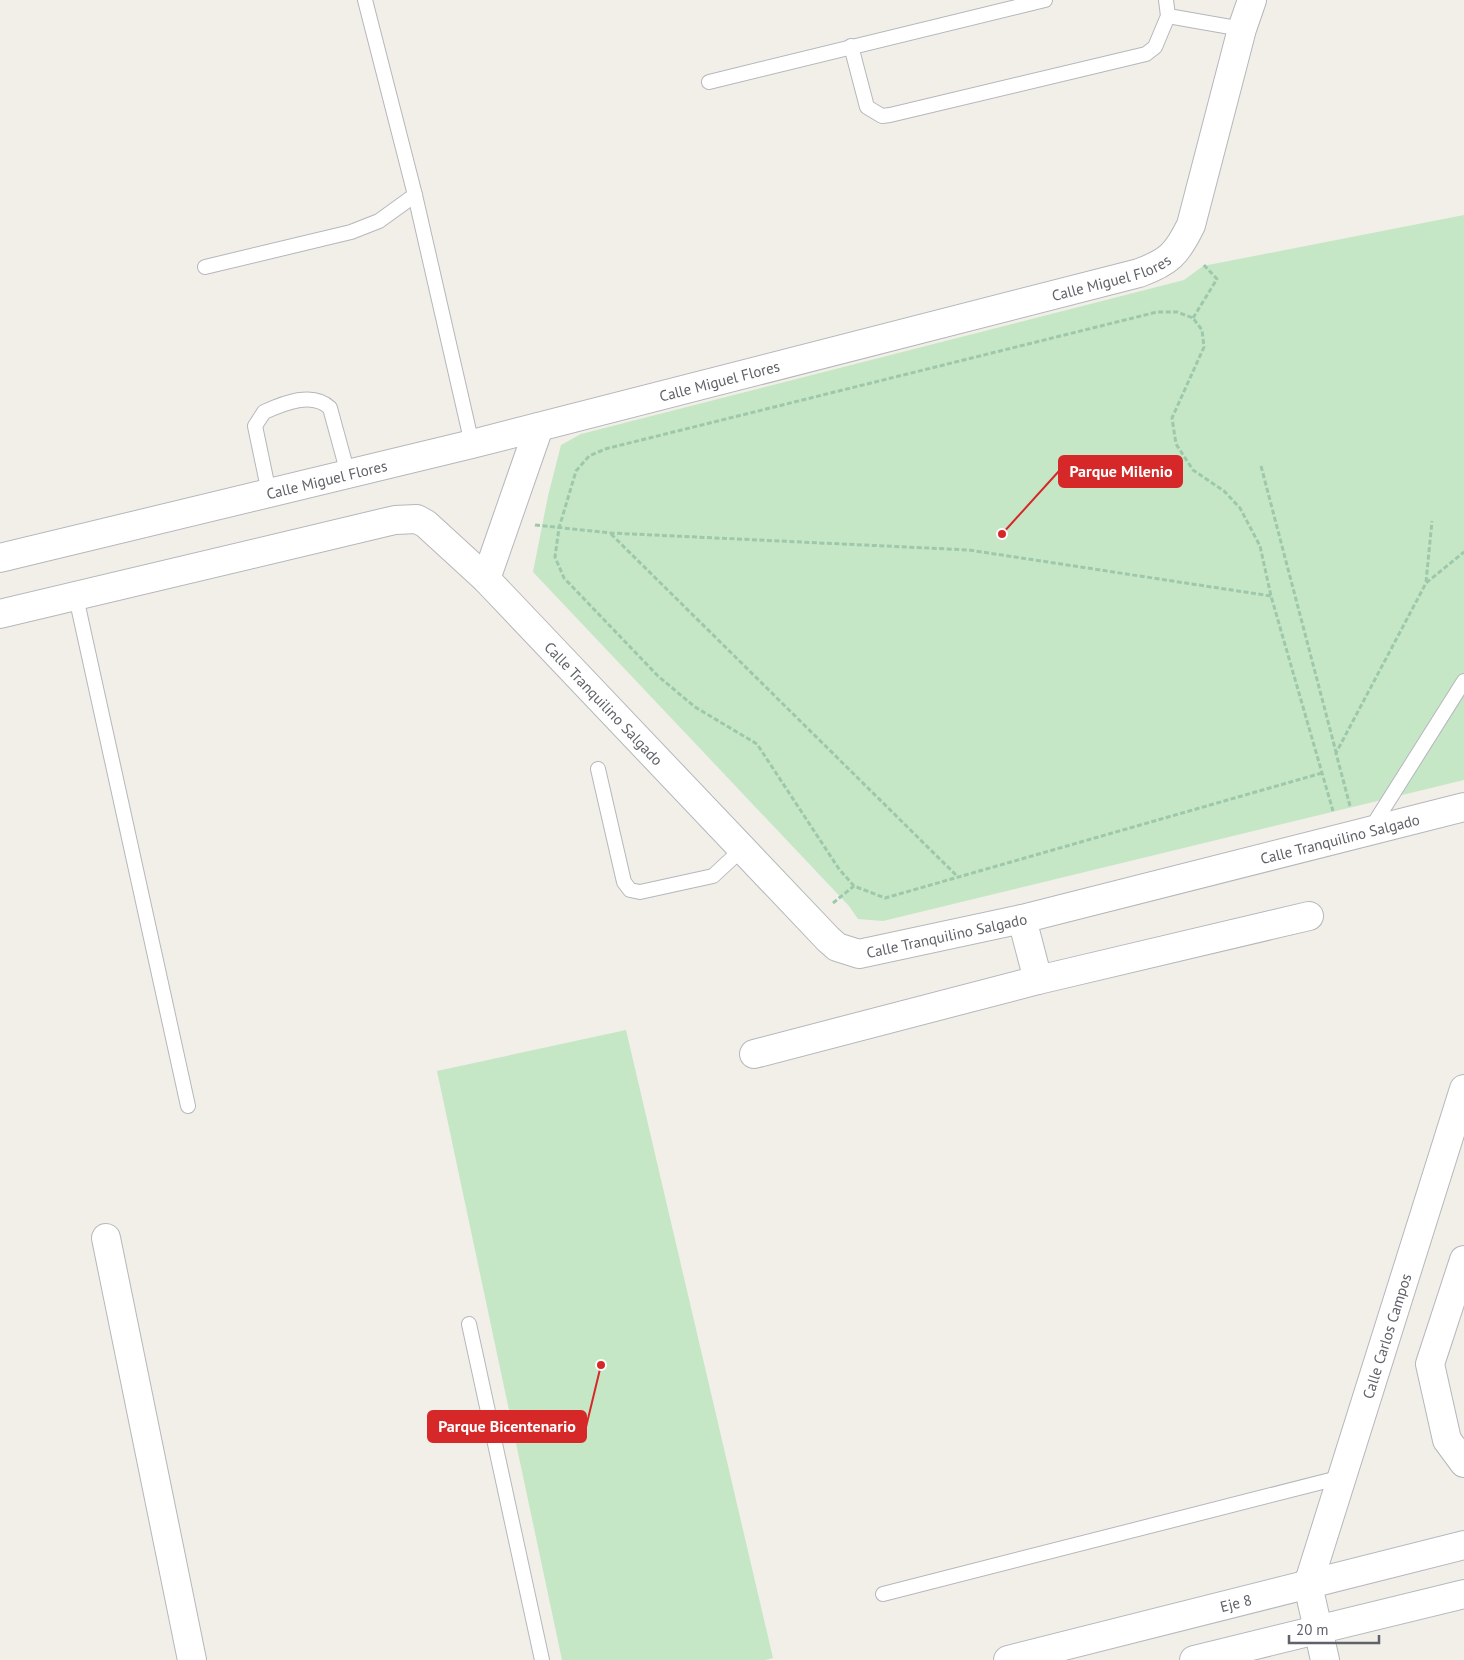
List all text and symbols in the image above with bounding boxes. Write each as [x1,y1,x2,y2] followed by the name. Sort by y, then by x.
[1050,250,1175,305] street label: Calle Miguel Flores
[657,356,782,405] street label: Calle Miguel Flores
[264,455,389,503] street label: Calle Miguel Flores
[1059,456,1182,487] callout: Parque Milenio
[1069,461,1173,481] text: Parque Milenio
[541,637,667,769] street label: Calle Tranquilino Salgado
[1258,809,1421,868] street label: Calle Tranquilino Salgado
[865,909,1029,962] street label: Calle Tranquilino Salgado
[1358,1271,1415,1401] street label: Calle Carlos Campos
[428,1411,586,1442] callout: Parque Bicentenario
[438,1416,576,1436] text: Parque Bicentenario
[1218,1589,1254,1616] street label: Eje 8
[1289,1612,1379,1644] scale bar
[1296,1620,1329,1639] text: 20 m

